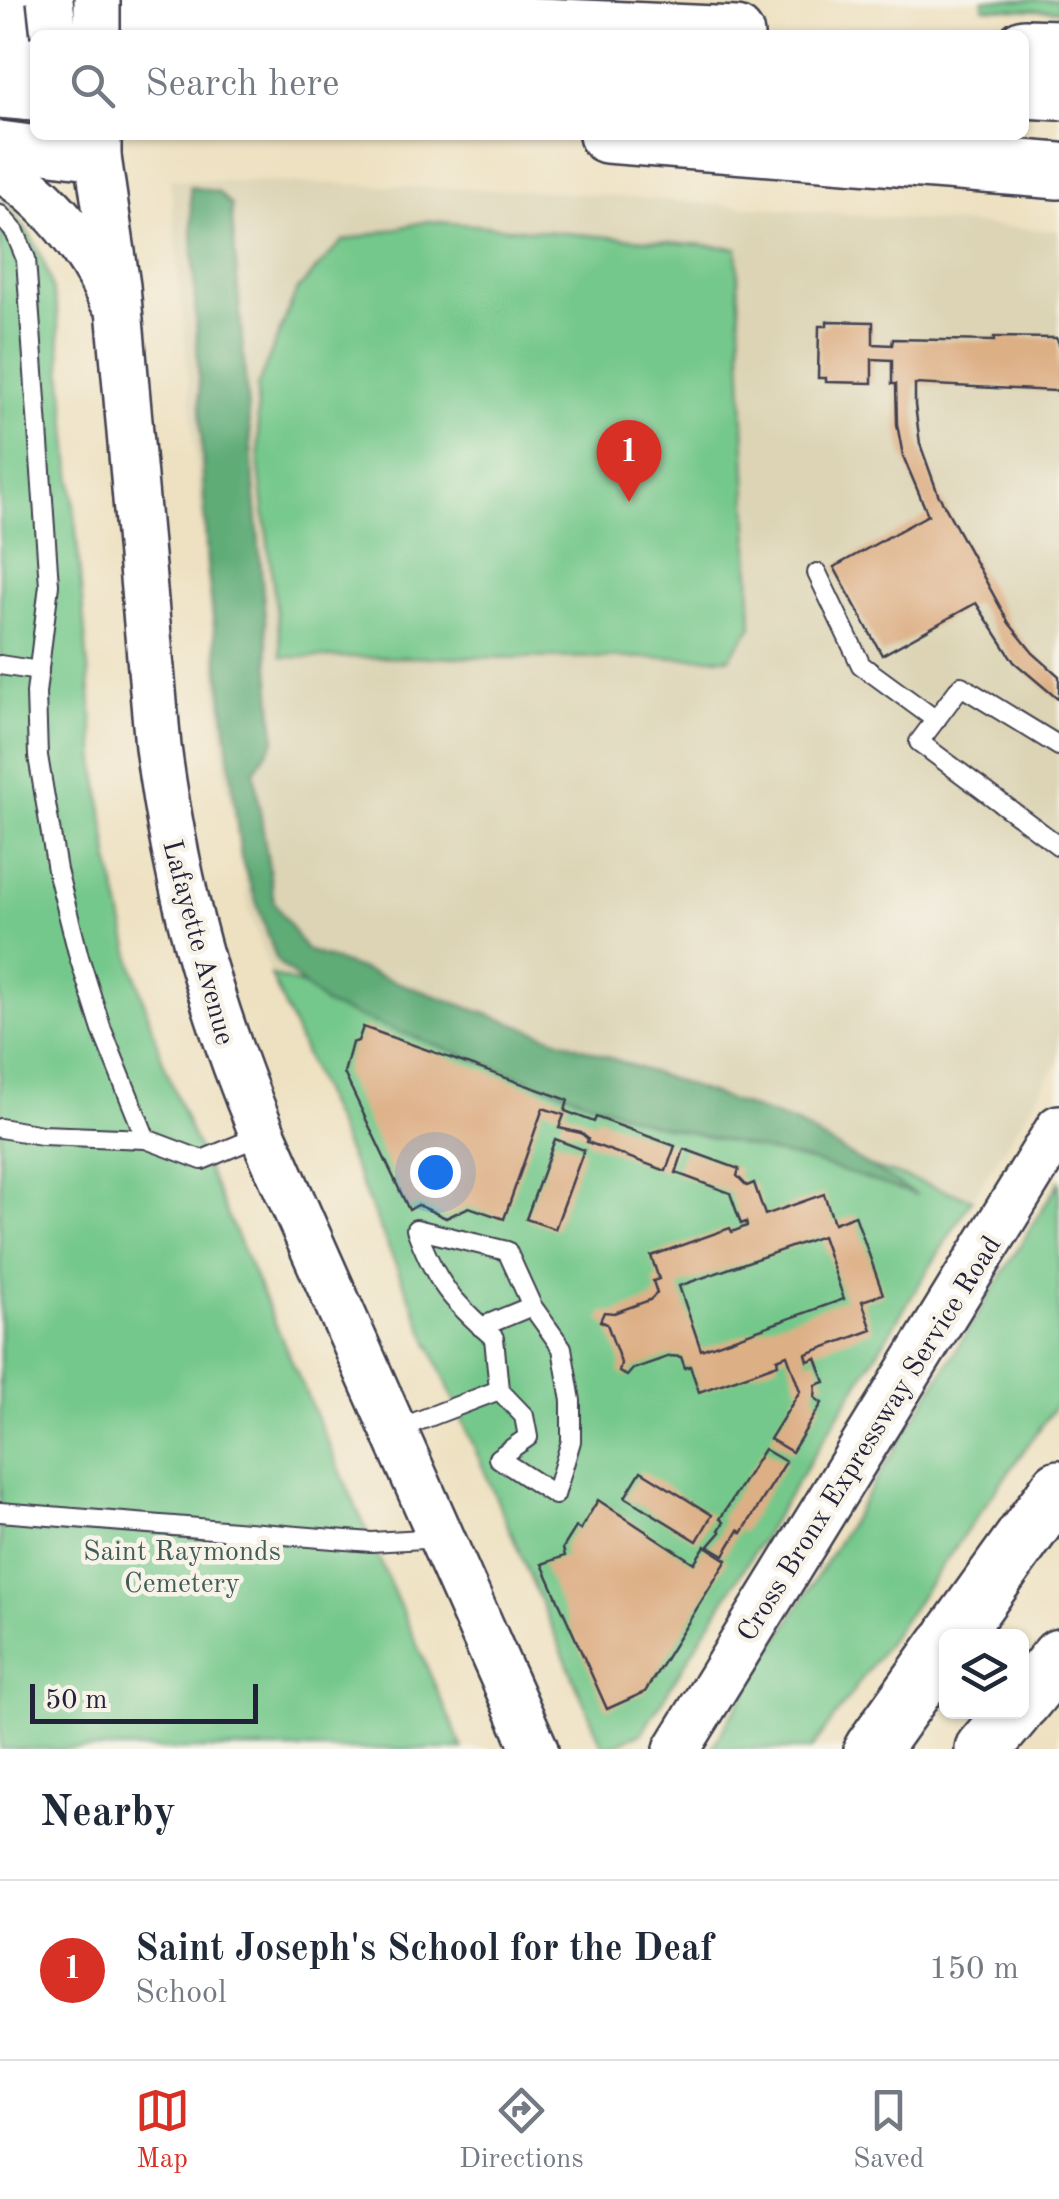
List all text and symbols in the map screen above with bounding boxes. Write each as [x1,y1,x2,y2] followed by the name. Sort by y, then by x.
[30,30,1029,140] search box
[65,58,120,113] icon: search
[145,66,340,104] text: Search here
[596,420,662,502] pin: 1
[156,837,238,1048] street label: Lafayette Avenue
[410,1147,461,1198] your location
[734,1232,1007,1647] street label: Cross Bronx Expressway Service Road
[83,1539,281,1599] park label: Saint Raymonds Cemetery
[939,1629,1029,1719] map controls
[939,1629,1029,1719] button: layers
[30,1679,258,1724] scale bar
[45,1687,108,1715] text: 50 m
[40,1793,176,1835] text: Nearby
[135,1931,714,1969] text: Saint Joseph's School for the Deaf
[63,1954,82,1986] text: 1
[929,1954,1019,1986] text: 150 m
[135,1978,227,2010] text: School
[135,2083,190,2178] tab: Map
[459,2083,584,2178] tab: Directions
[853,2083,924,2178] tab: Saved

